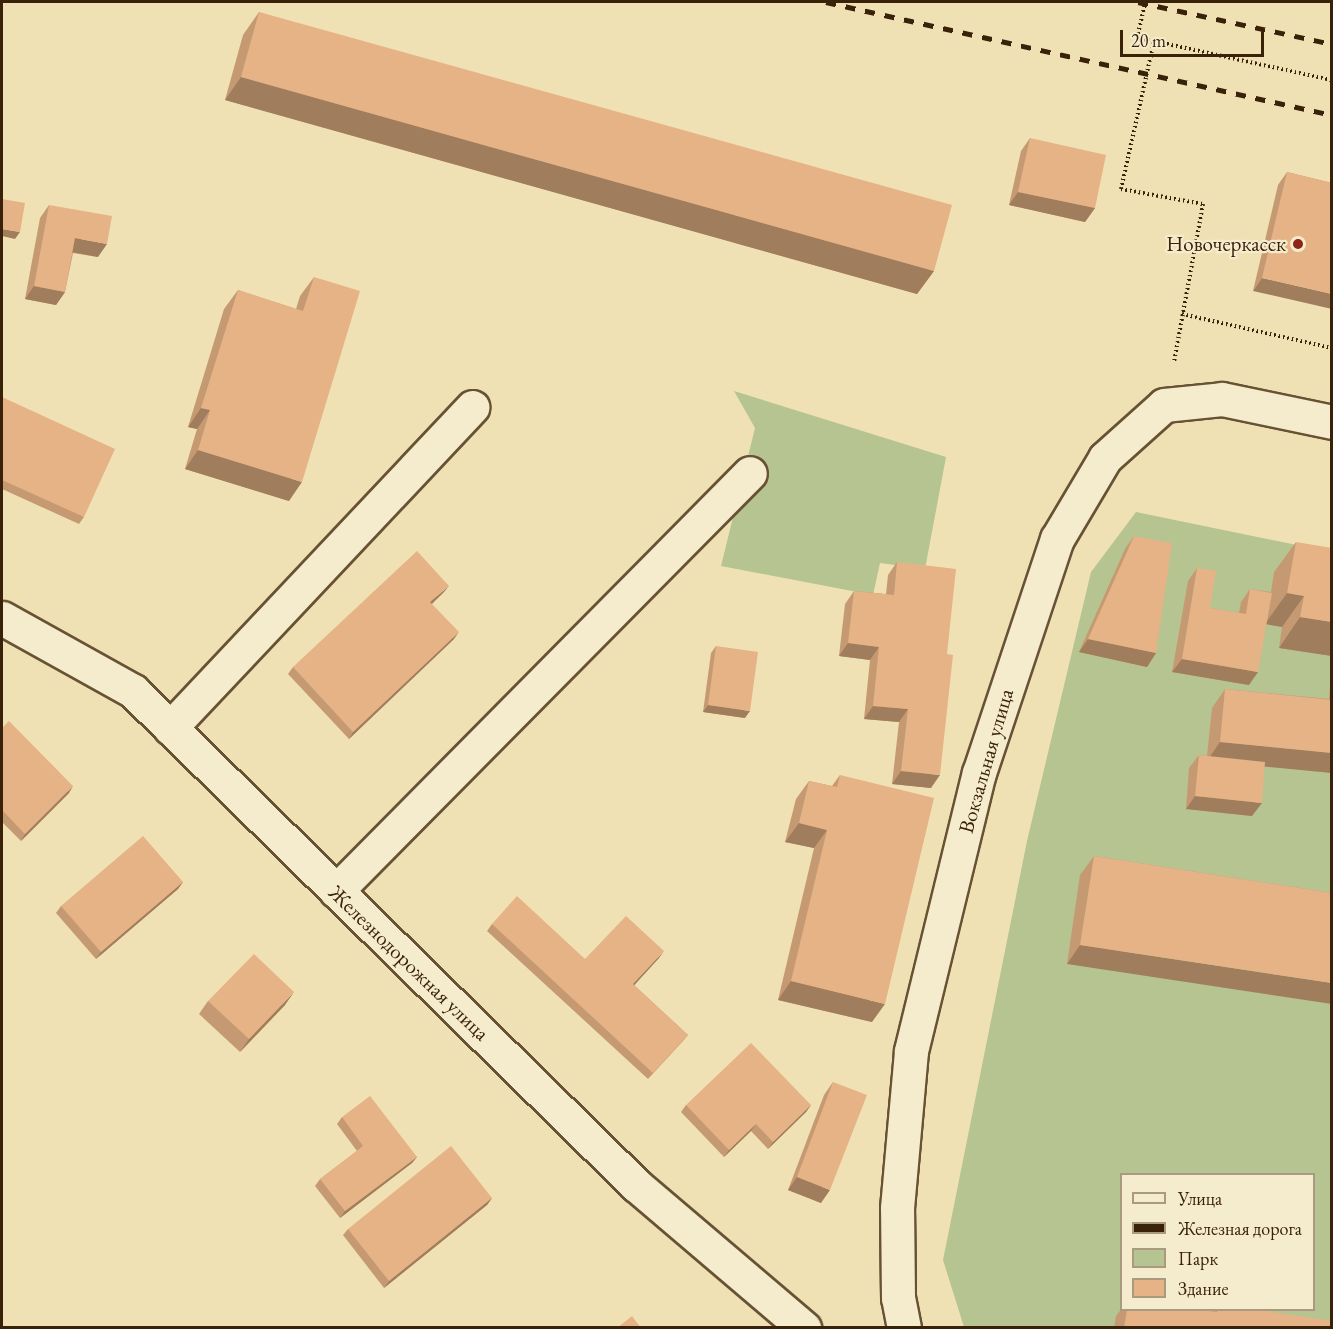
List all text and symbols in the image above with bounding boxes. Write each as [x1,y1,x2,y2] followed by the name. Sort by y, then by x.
[1123,18,1267,56] scale bar
[1131,29,1166,52] text: 20 m
[1166,231,1286,257] place label: Новочеркасск
[1291,237,1305,251] marker: Новочеркасск
[953,686,1019,836] street label: Вокзальная улица
[324,880,494,1046] street label: Железнодорожная улица
[1120,1173,1315,1311] legend
[1178,1187,1222,1210] text: Улица
[1178,1217,1302,1240] text: Железная дорога
[1178,1247,1218,1270] text: Парк
[1178,1277,1228,1300] text: Здание

